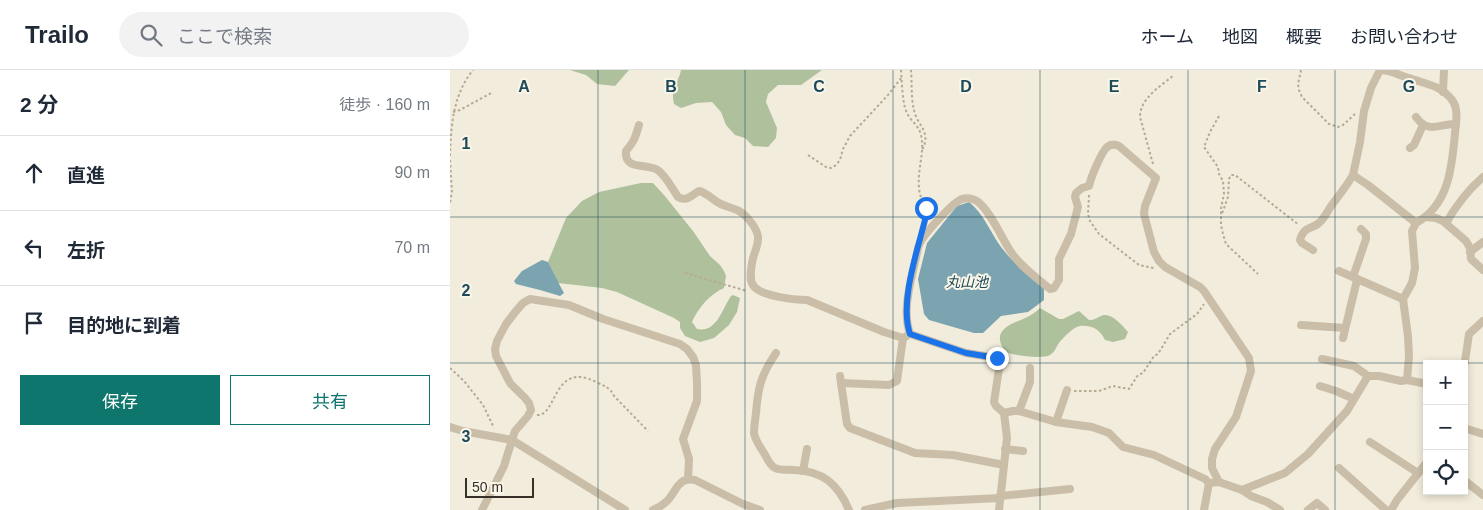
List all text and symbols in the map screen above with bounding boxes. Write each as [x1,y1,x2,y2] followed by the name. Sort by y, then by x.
[119,12,469,57] search box
[25,21,89,48] text: Trailo
[137,21,165,49] icon: search
[177,26,272,47] text: ここで検索
[1141,27,1194,47] text: ホーム
[1222,27,1258,47] text: 地図
[1286,27,1322,47] text: 概要
[1350,27,1458,47] text: お問い合わせ
[518,78,530,95] text: A
[665,78,677,95] text: B
[813,78,825,95] text: C
[960,78,972,95] text: D
[1109,78,1120,95] text: E
[1257,78,1267,95] text: F
[1403,78,1415,95] text: G
[20,93,59,116] text: 2 分
[339,96,430,113] text: 徒歩 · 160 m
[462,135,471,152] text: 1
[20,159,48,187] icon: ahead
[394,164,430,181] text: 90 m
[67,165,105,186] text: 直進
[915,197,938,220] route start
[20,234,48,262] icon: left
[394,239,430,256] text: 70 m
[67,240,105,261] text: 左折
[946,274,990,290] water label: 丸山池
[462,282,471,299] text: 2
[20,309,48,337] icon: arrive
[67,315,181,336] text: 目的地に到着
[986,347,1009,370] route end
[1423,360,1468,495] map controls
[1423,360,1468,405] button: +
[20,375,220,425] button: 保存
[230,375,430,425] button: 共有
[1423,405,1468,450] button: −
[462,428,471,445] text: 3
[1423,450,1468,495] button: locate
[465,475,534,498] scale bar
[472,479,503,495] text: 50 m

